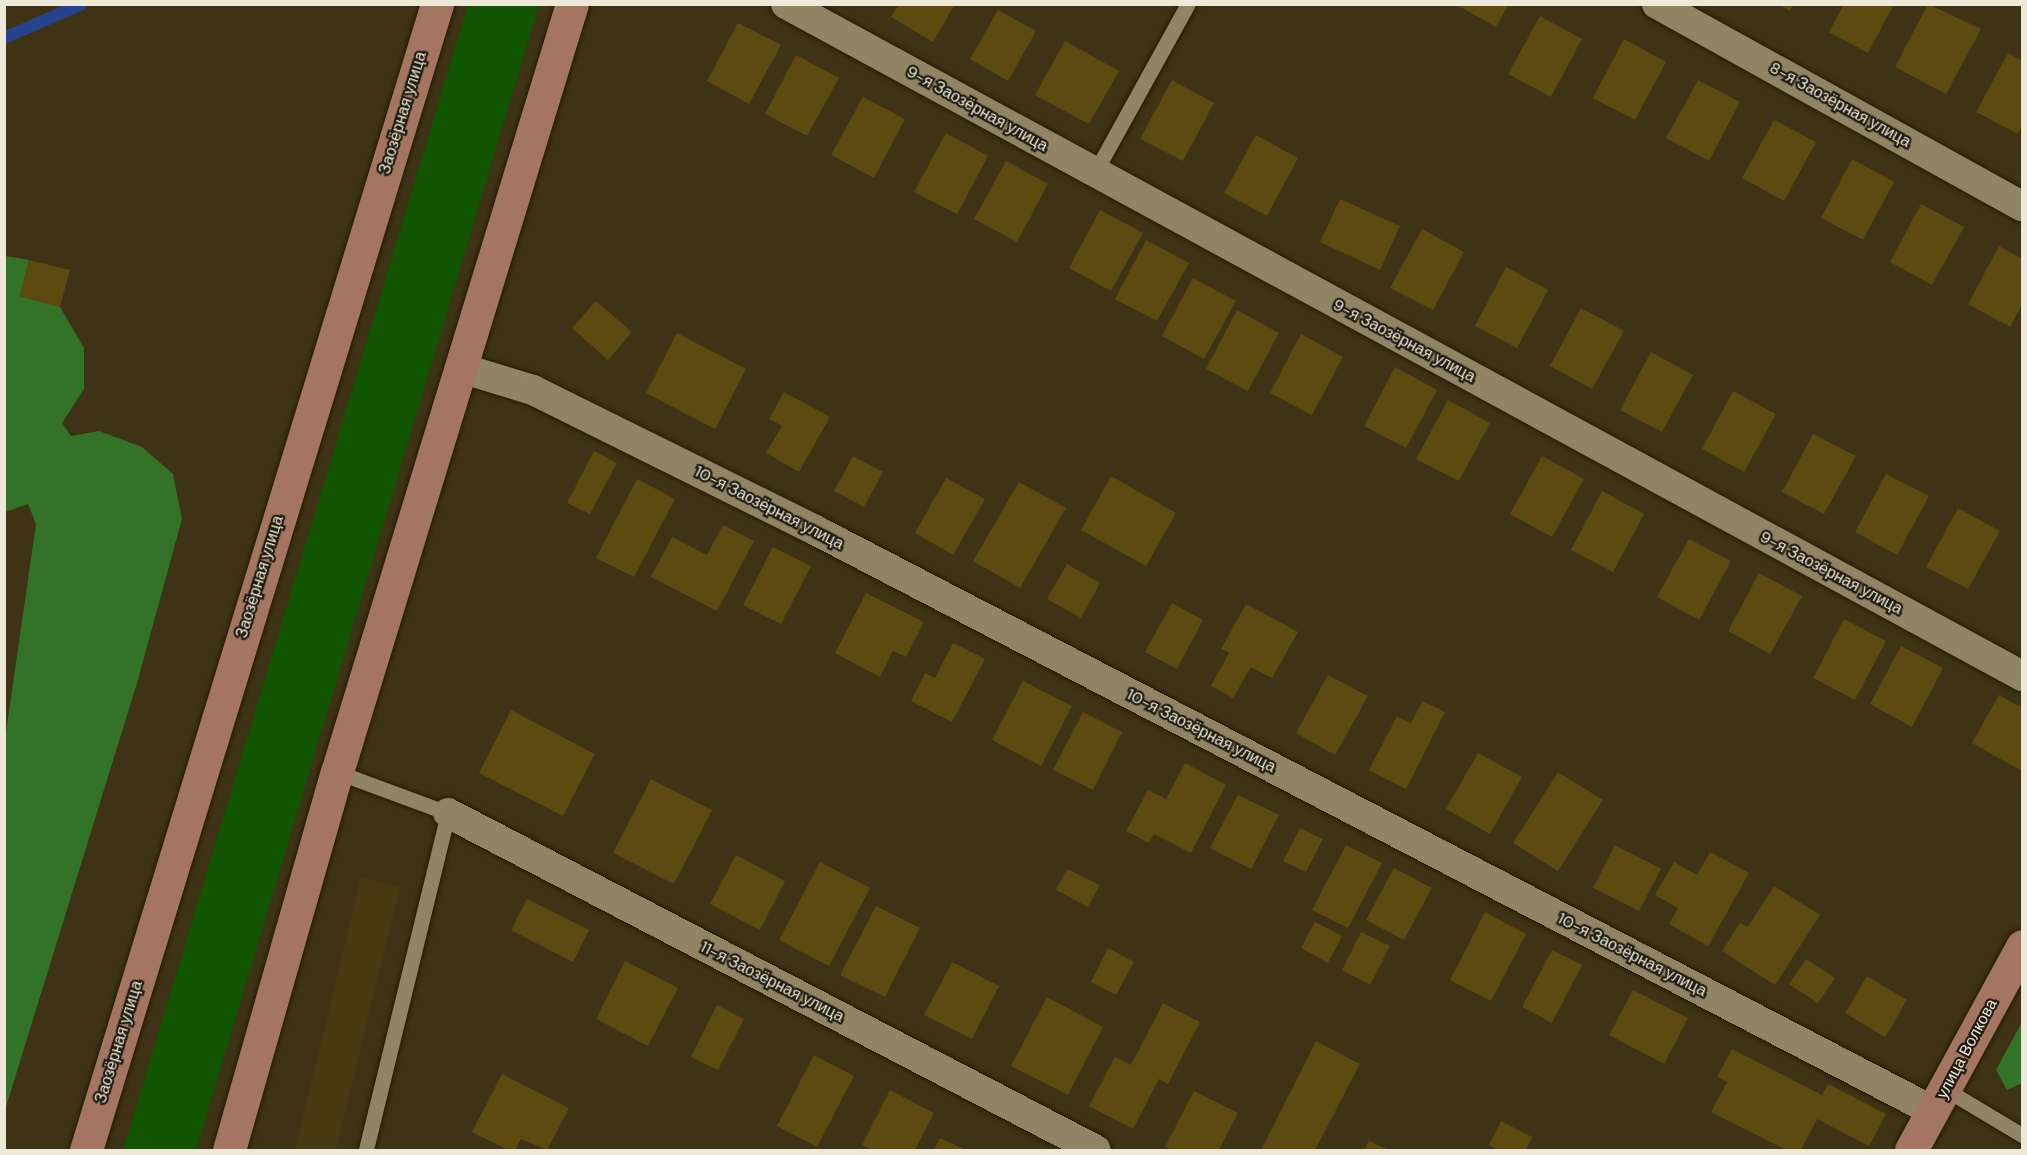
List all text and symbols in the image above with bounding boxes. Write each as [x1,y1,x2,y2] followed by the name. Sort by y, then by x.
[375,49,431,177] street label: Заозёрная улица
[1766,58,1914,152] street label: 8-я Заозёрная улица
[903,62,1051,156] street label: 9-я Заозёрная улица
[1329,295,1479,387] street label: 9-я Заозёрная улица
[691,462,847,554] street label: 10-я Заозёрная улица
[232,513,288,641] street label: Заозёрная улица
[1756,527,1906,619] street label: 9-я Заозёрная улица
[1123,685,1279,777] street label: 10-я Заозёрная улица
[1554,909,1710,1001] street label: 10-я Заозёрная улица
[697,937,847,1027] street label: 11-я Заозёрная улица
[91,978,147,1106] street label: Заозёрная улица
[1933,996,2001,1102] street label: улица Волкова

